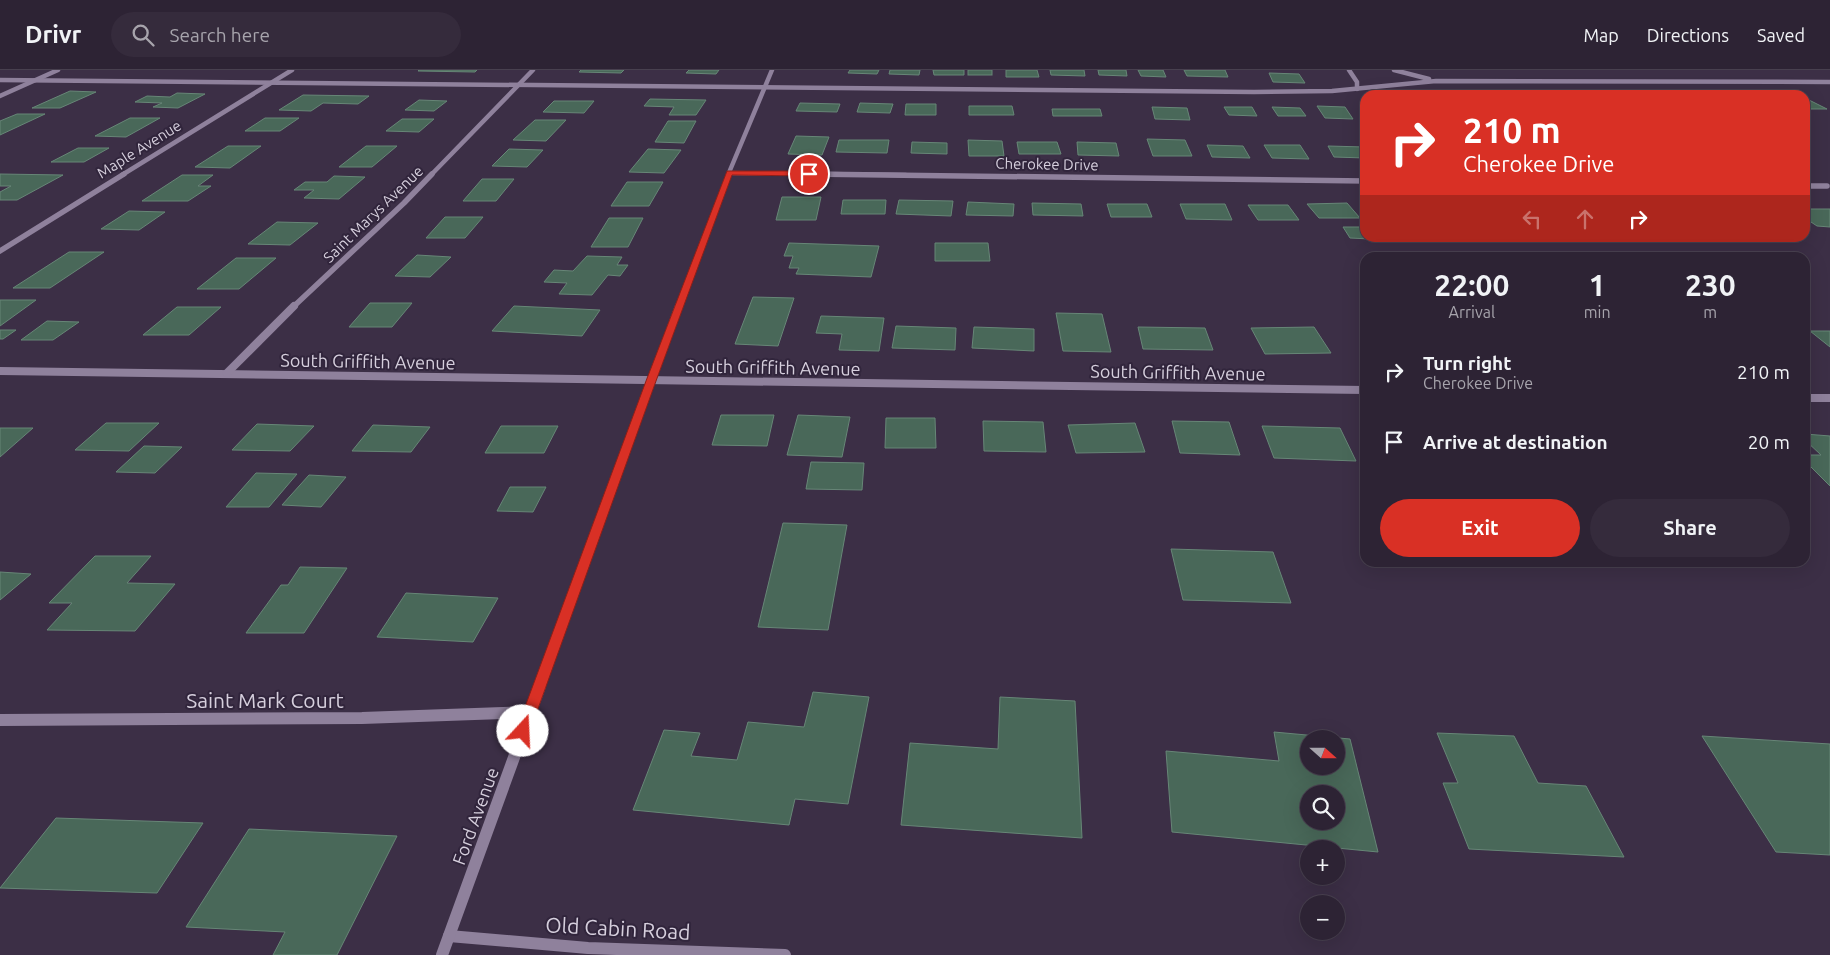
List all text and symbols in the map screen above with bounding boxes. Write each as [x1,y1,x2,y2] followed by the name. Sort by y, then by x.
[111,12,461,57] search box
[25,21,81,48] text: Drivr
[129,21,157,49] icon: search
[169,24,270,46] text: Search here
[1583,25,1619,45] text: Map
[1647,25,1729,45] text: Directions
[1757,25,1805,45] text: Saved
[1380,110,1445,175] icon: right
[1463,110,1561,150] text: 210 m
[94,116,184,182] street label: Maple Avenue
[1463,151,1614,176] text: Cherokee Drive
[788,153,830,195] pin
[995,155,1099,173] street label: Cherokee Drive
[795,160,823,188] icon: arrive
[320,162,426,266] street label: Saint Marys Avenue
[1518,205,1546,233] icon: left
[1571,205,1599,233] icon: ahead
[1624,205,1652,233] icon: right
[1434,268,1509,302] text: 22:00
[1589,268,1606,302] text: 1
[1685,268,1736,302] text: 230
[1449,303,1495,321] text: Arrival
[1584,303,1611,321] text: min
[1703,303,1717,321] text: m
[280,349,456,373] street label: South Griffith Avenue
[1423,352,1511,374] text: Turn right
[685,355,861,379] street label: South Griffith Avenue
[1380,358,1408,386] icon: right
[1090,360,1266,384] street label: South Griffith Avenue
[1737,361,1790,383] text: 210 m
[1423,374,1533,392] text: Cherokee Drive
[1380,428,1408,456] icon: arrive
[1423,431,1608,453] text: Arrive at destination
[1748,431,1790,453] text: 20 m
[1380,499,1580,557] button: Exit
[1590,499,1790,557] button: Share
[186,688,344,712] street label: Saint Mark Court
[496,704,548,756] position arrow
[1300,730,1345,775] north arrow
[1300,730,1345,940] map controls
[448,765,502,867] street label: Ford Avenue
[1300,785,1345,830] button: search
[1300,840,1345,885] button: +
[1300,895,1345,940] button: −
[545,912,691,944] street label: Old Cabin Road

